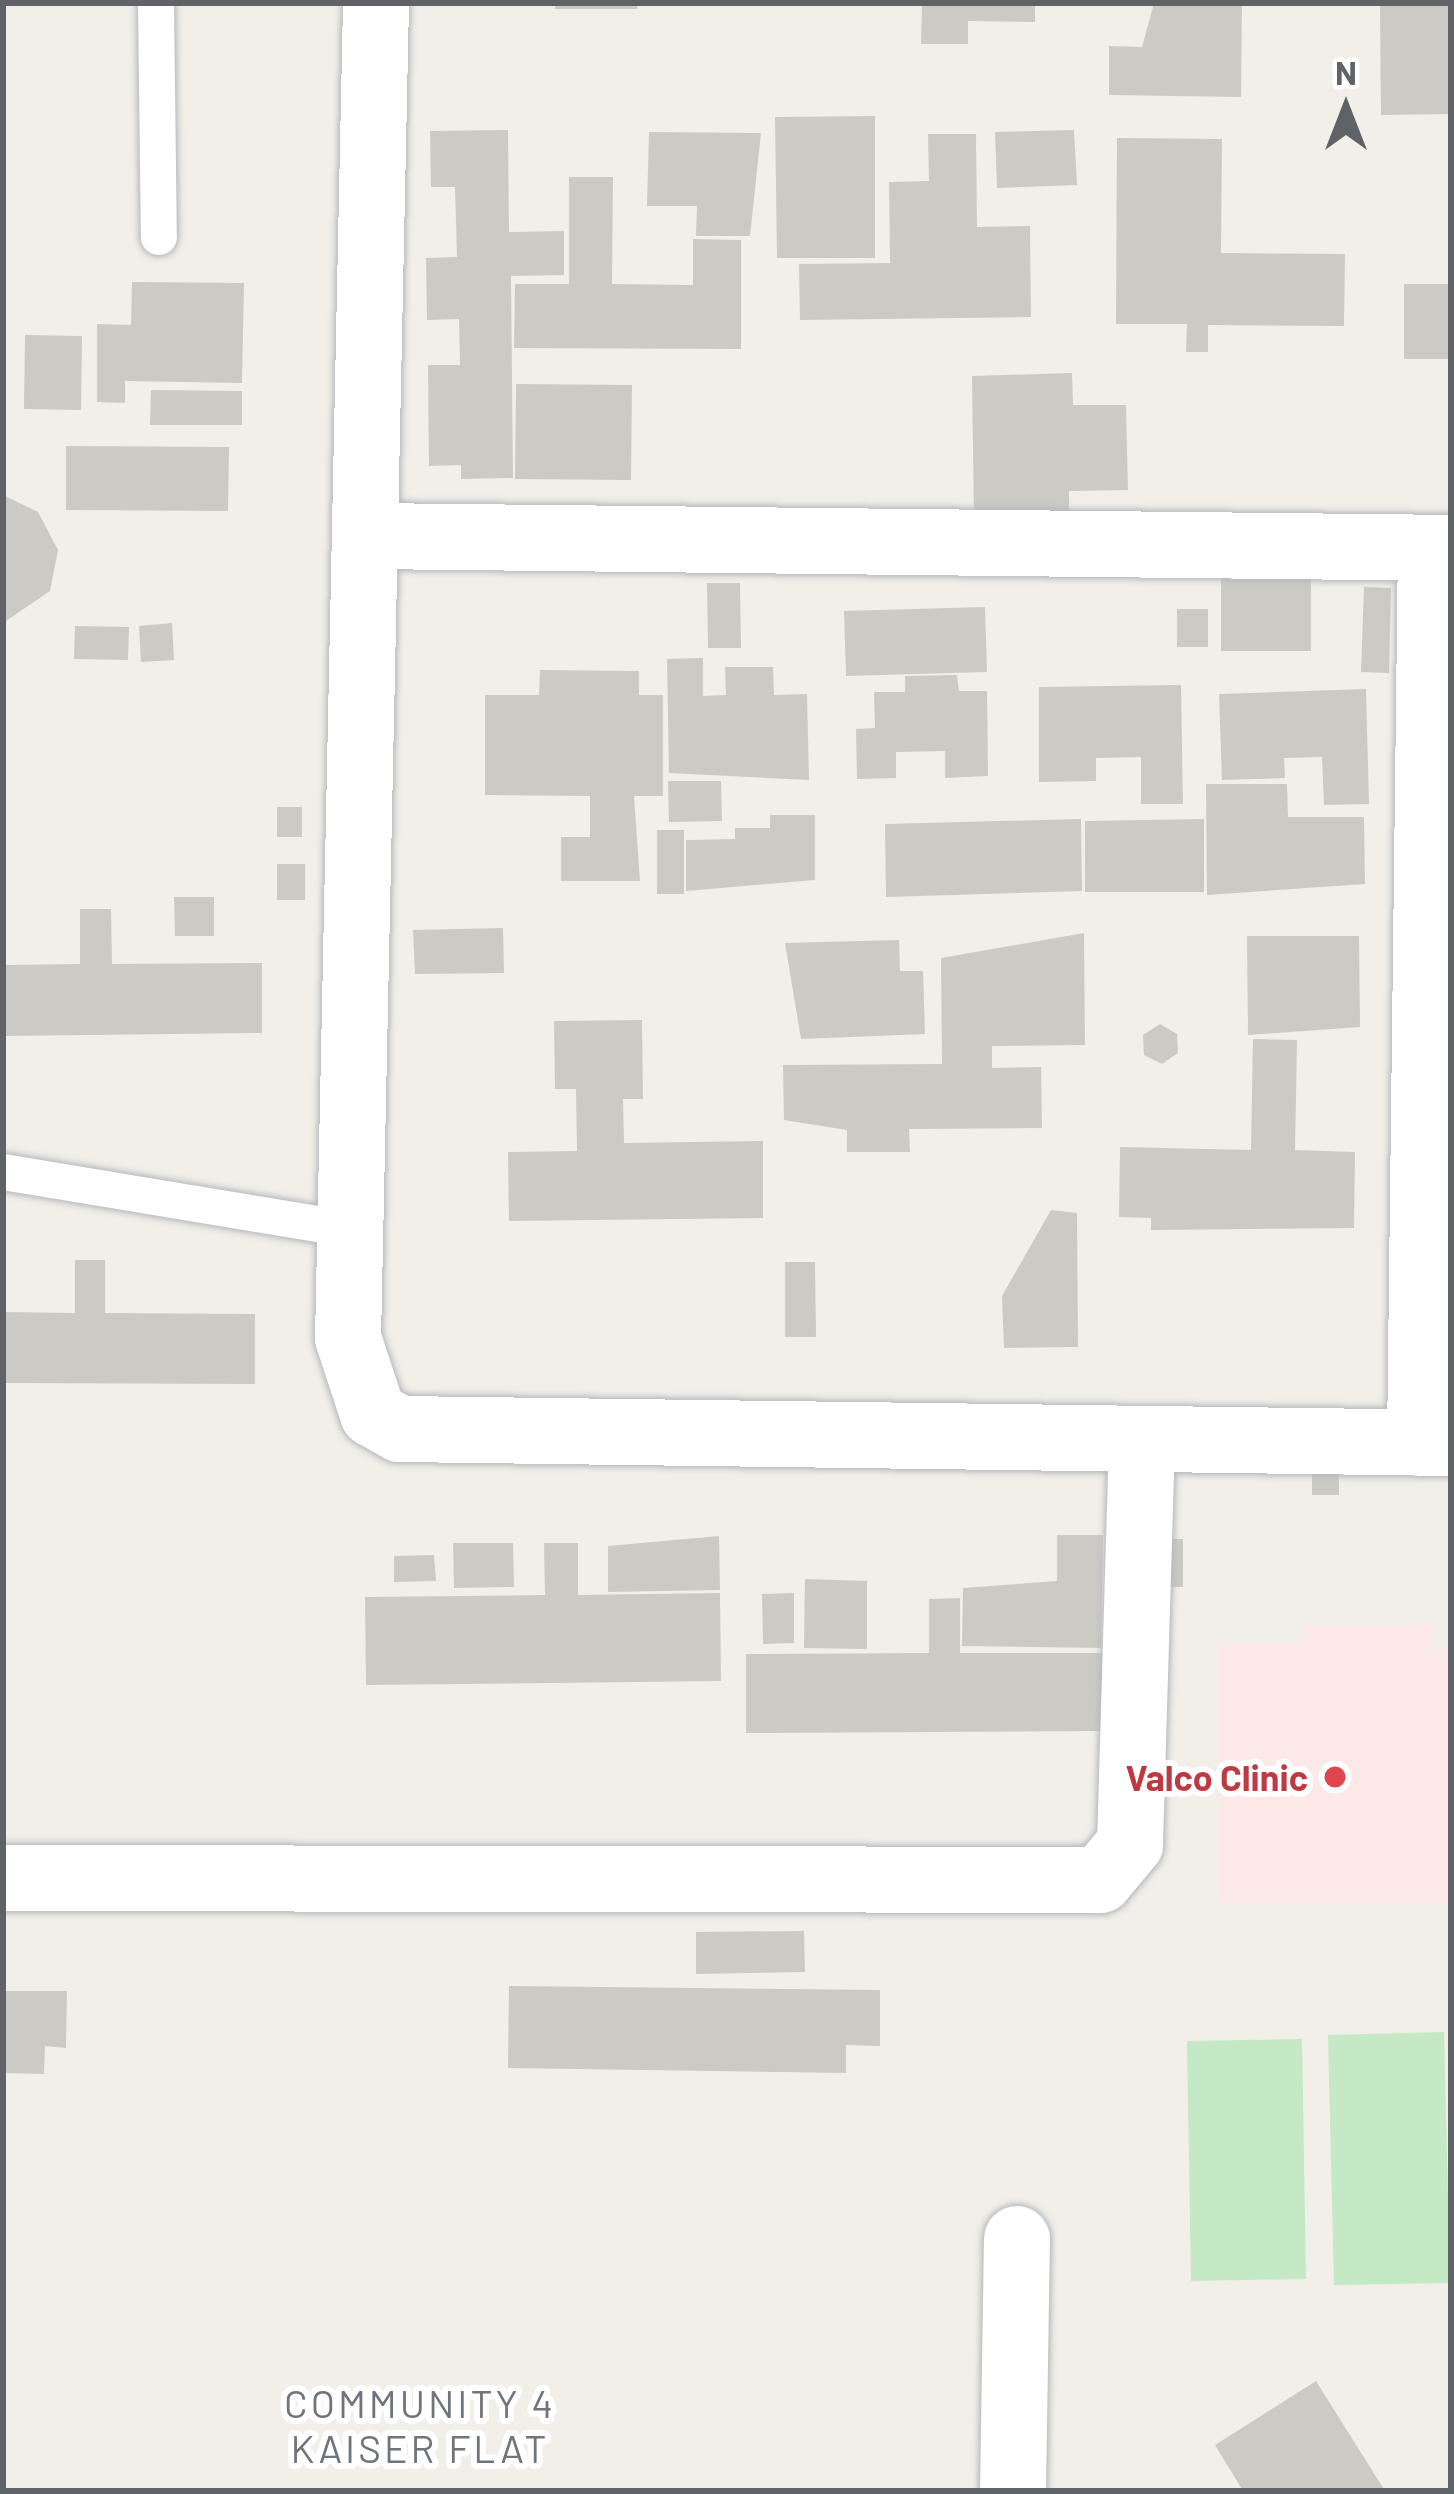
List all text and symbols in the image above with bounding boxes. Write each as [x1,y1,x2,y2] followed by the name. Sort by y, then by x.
[1286,48,1406,168] north arrow
[1335,52,1357,92] text: N
[1126,1755,1308,1799] place label: Valco Clinic
[1319,1761,1351,1793] marker: Valco Clinic
[284,2381,556,2472] district label: COMMUNITY 4 KAISER FLAT

